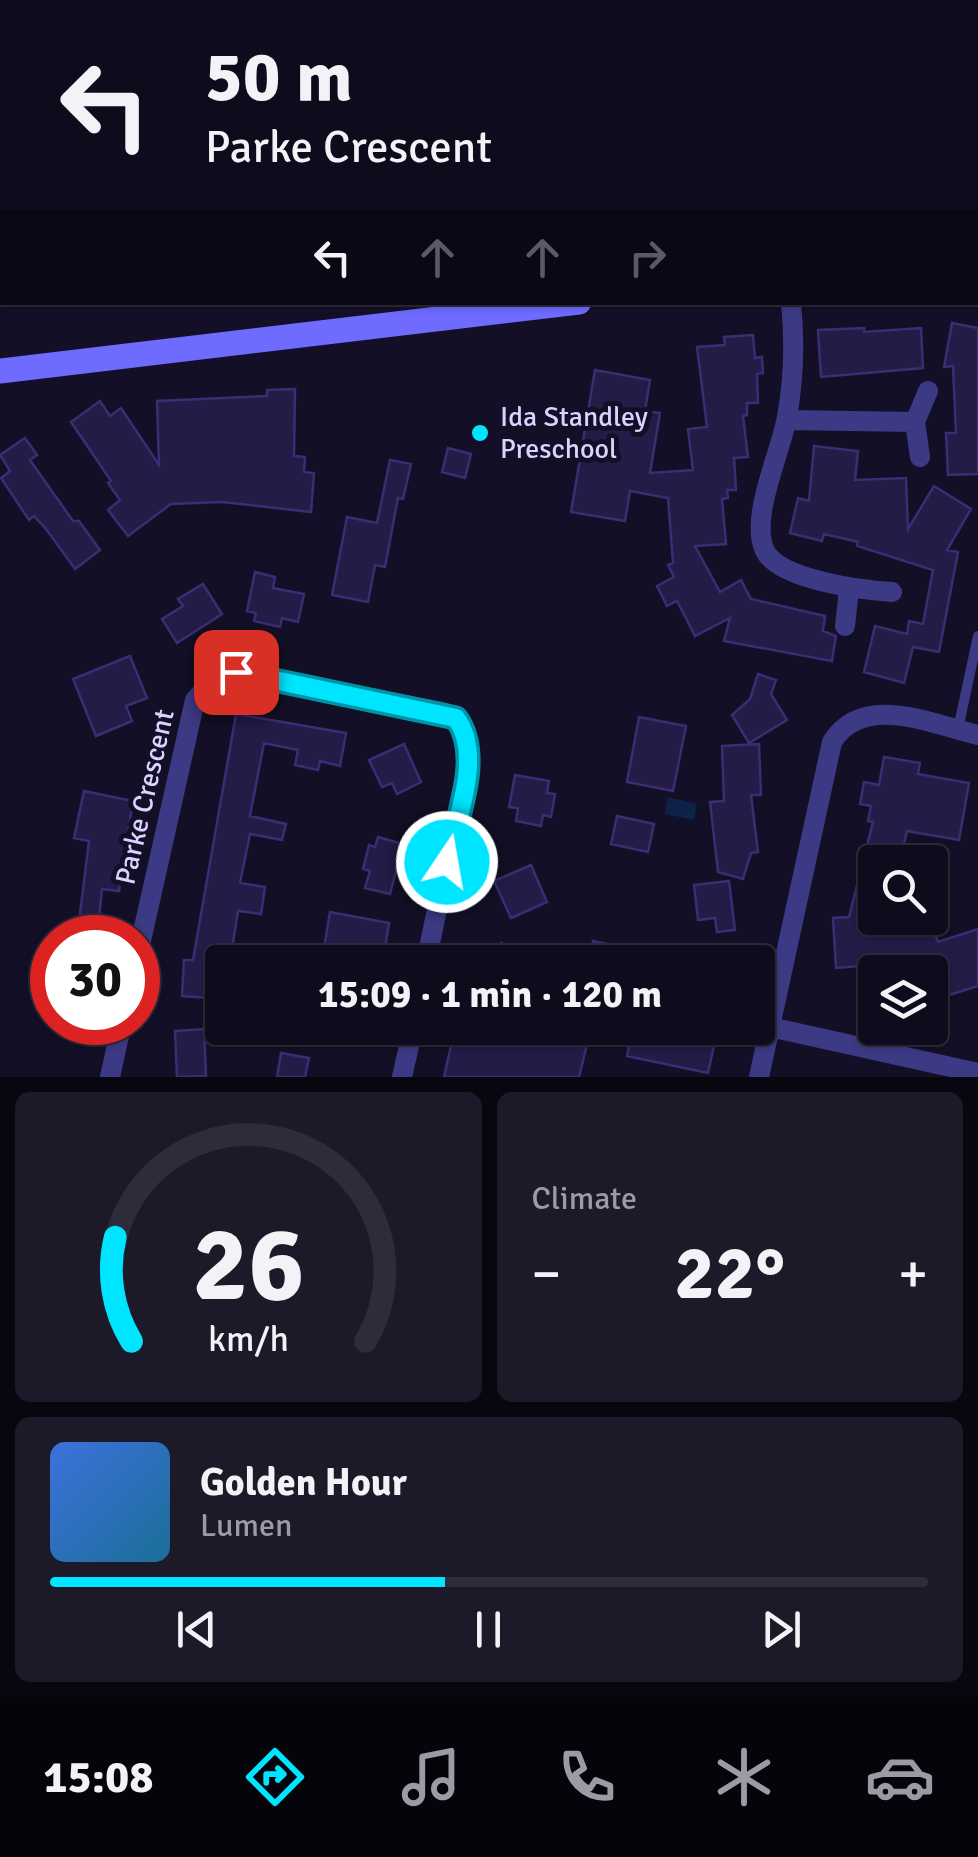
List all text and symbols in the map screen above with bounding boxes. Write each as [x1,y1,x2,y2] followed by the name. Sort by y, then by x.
[205,34,353,120] text: 50 m
[40,40,170,170] icon: left
[205,120,492,175] text: Parke Crescent
[305,230,360,285] icon: left
[410,230,465,285] icon: ahead
[515,230,570,285] icon: ahead
[620,230,675,285] icon: right
[500,400,648,466] place label: Ida Standley Preschool
[469,422,491,444] marker: Ida Standley Preschool
[194,630,279,715] pin
[209,645,264,700] icon: arrive
[108,706,182,888] street label: Parke Crescent
[395,810,499,914] position arrow
[858,845,948,1045] map controls
[858,845,948,935] button: search
[30,915,160,1045] speed limit sign: 30
[858,955,948,1045] button: layers
[318,971,662,1018] text: 15:09 · 1 min · 120 m
[532,1179,637,1218] text: Climate
[192,1201,304,1329] text: 26
[674,1227,785,1320] text: 22°
[532,1240,561,1308] text: −
[898,1240,928,1308] text: +
[208,1317,289,1361] text: km/h
[200,1459,407,1506] text: Golden Hour
[200,1506,292,1545] text: Lumen
[169,1602,224,1657] icon: previous
[461,1602,516,1657] icon: pause
[754,1602,809,1657] icon: next
[240,1742,310,1812] icon: directions
[396,1742,466,1812] icon: music
[552,1742,622,1812] icon: phone
[709,1742,779,1812] icon: climate
[865,1742,935,1812] icon: car
[43,1750,154,1805] text: 15:08

